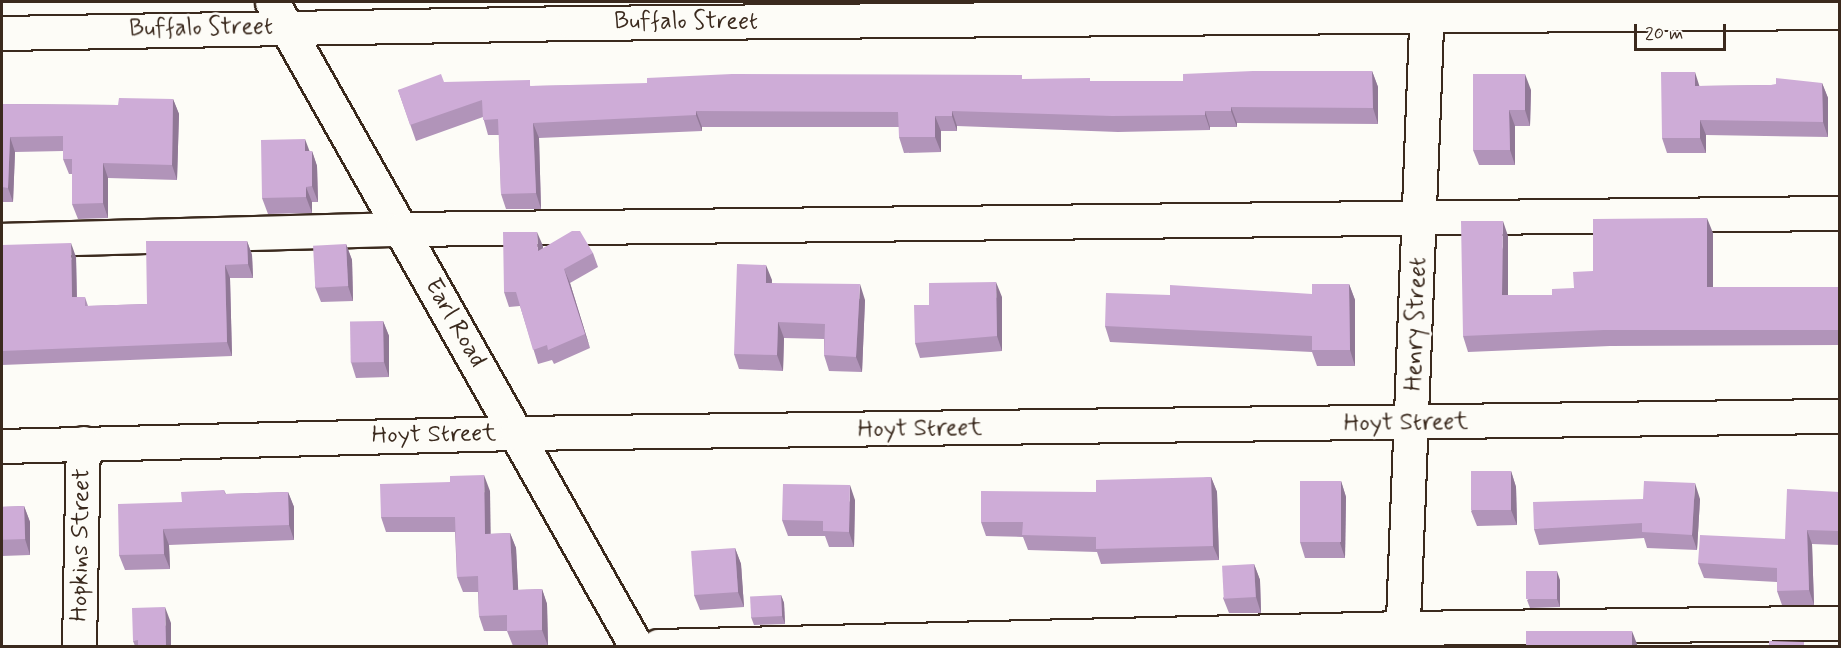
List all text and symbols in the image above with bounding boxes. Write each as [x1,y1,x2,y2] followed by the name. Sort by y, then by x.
[612,8,760,36] street label: Buffalo Street
[127,12,275,44] street label: Buffalo Street
[1637,12,1728,50] scale bar
[1645,22,1683,46] text: 20 m
[1399,254,1433,394] street label: Henry Street
[418,274,492,372] street label: Earl Road
[1343,408,1469,438] street label: Hoyt Street
[857,414,983,444] street label: Hoyt Street
[371,420,497,450] street label: Hoyt Street
[65,469,97,621] street label: Hopkins Street

